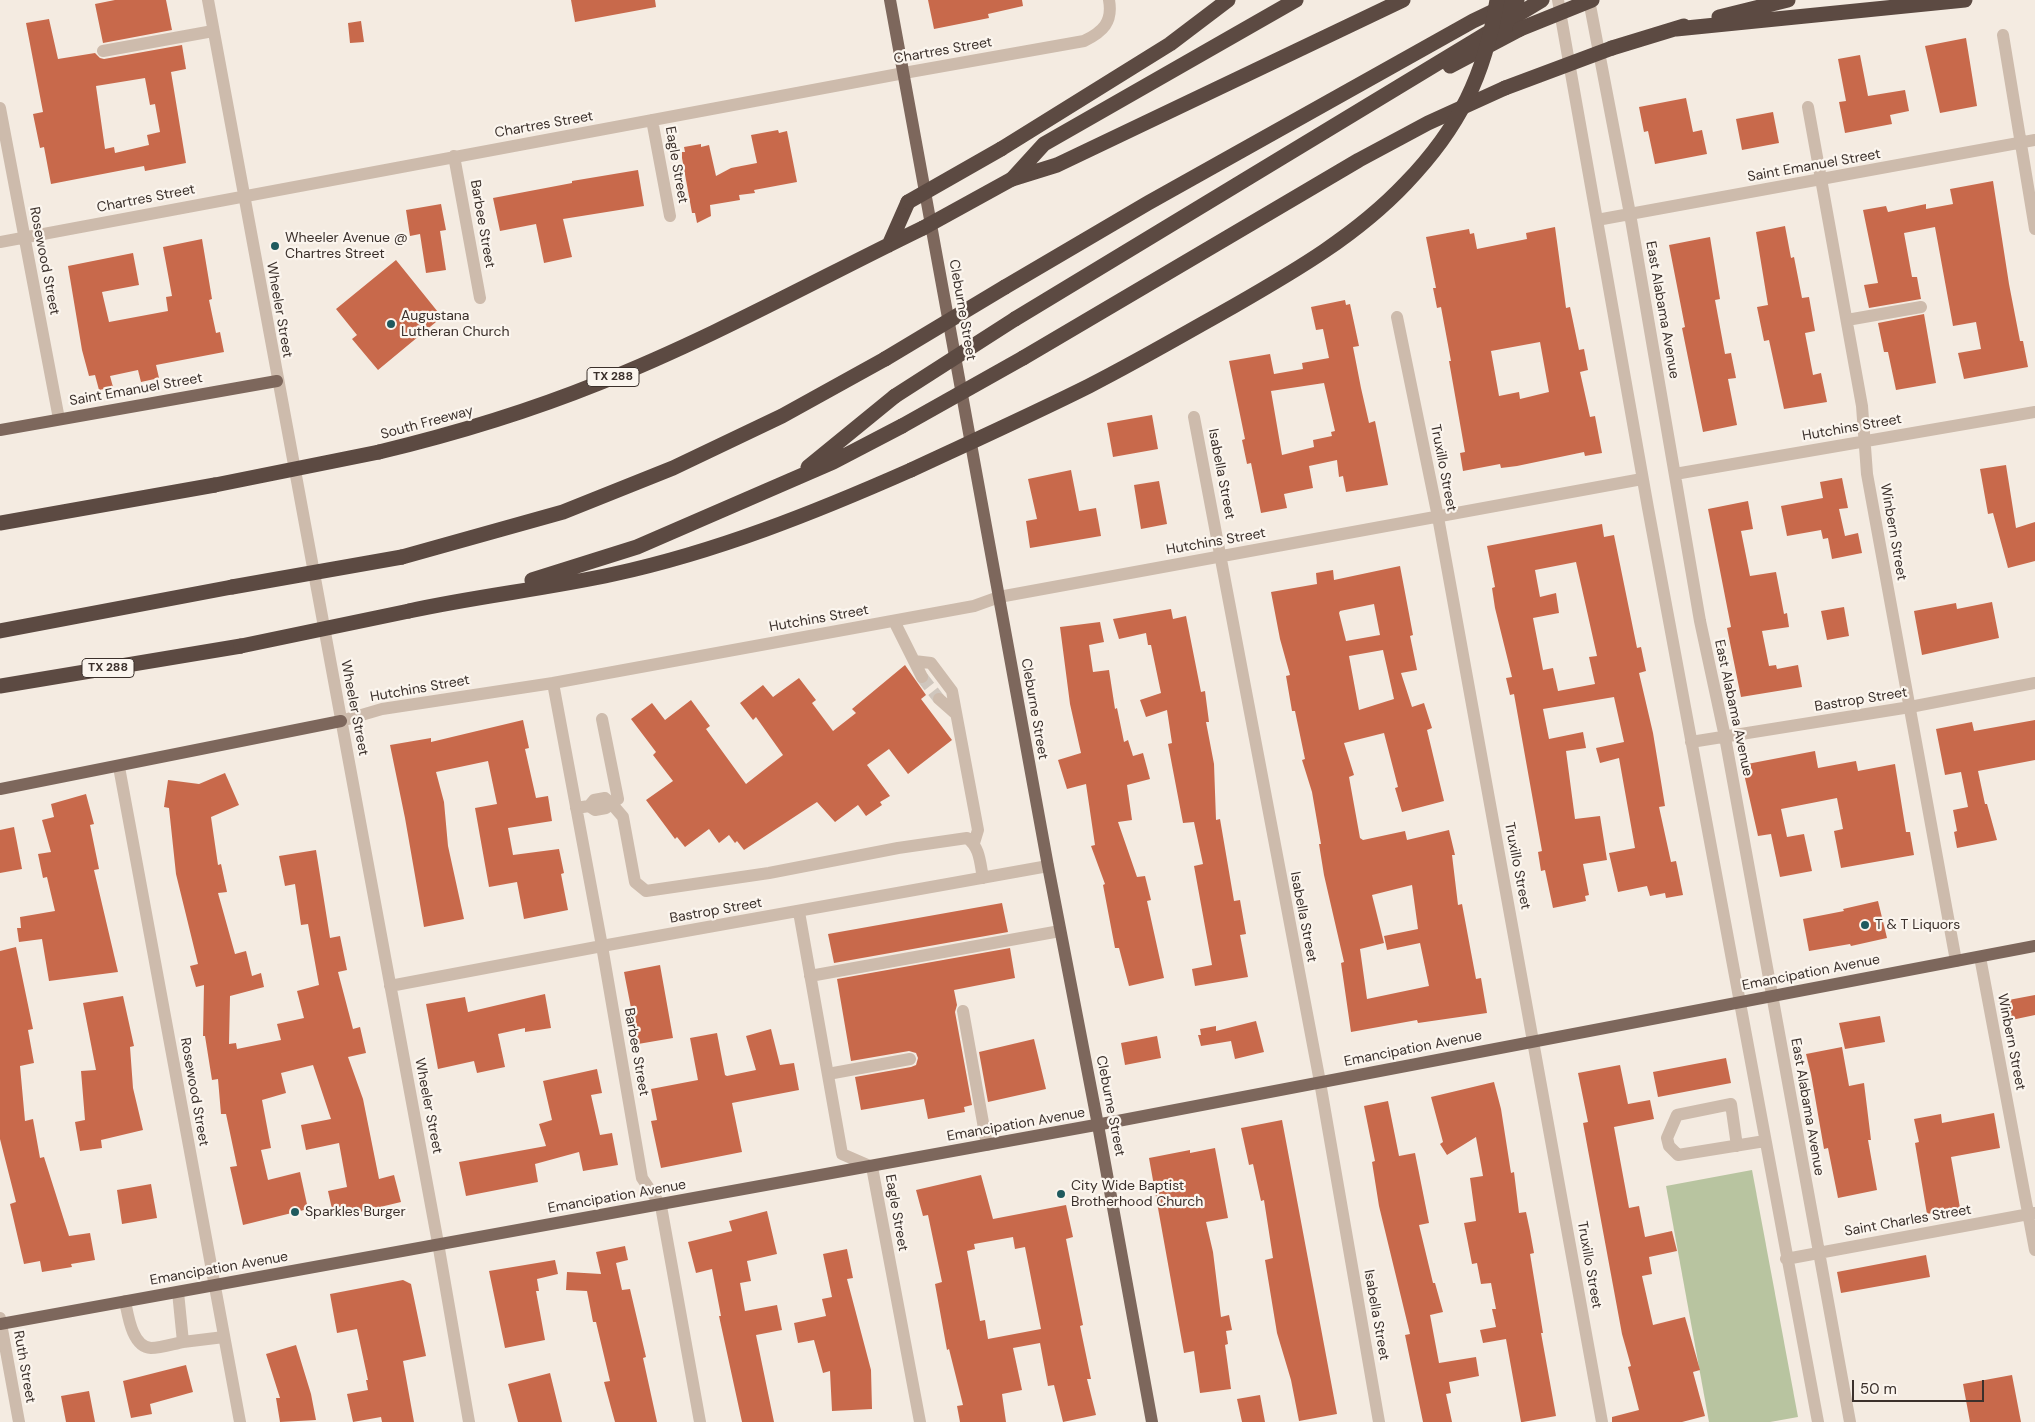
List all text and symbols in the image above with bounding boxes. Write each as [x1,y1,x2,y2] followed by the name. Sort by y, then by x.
[892,34,994,68] street label: Chartres Street
[493,108,595,142] street label: Chartres Street
[661,125,691,205] street label: Eagle Street
[1746,146,1882,186] street label: Saint Emanuel Street
[466,179,498,269] street label: Barbee Street
[95,181,197,217] street label: Chartres Street
[25,205,63,317] street label: Rosewood Street
[285,230,408,262] place label: Wheeler Avenue @ Chartres Street
[269,240,281,252] marker: Wheeler Avenue @ Chartres Street
[1642,240,1682,380] street label: East Alabama Avenue
[945,258,979,362] street label: Cleburne Street
[262,261,296,359] street label: Wheeler Street
[401,308,510,341] place label: Augustana Lutheran Church
[385,318,397,330] marker: Augustana Lutheran Church
[587,368,639,387] road number: TX 288
[68,370,204,410] street label: Saint Emanuel Street
[379,403,475,443] street label: South Freeway
[1801,411,1903,445] street label: Hutchins Street
[1426,423,1460,513] street label: Truxillo Street
[1204,427,1238,521] street label: Isabella Street
[1876,482,1910,582] street label: Winbern Street
[1165,525,1267,559] street label: Hutchins Street
[768,602,870,636] street label: Hutchins Street
[1710,638,1756,778] street label: East Alabama Avenue
[1017,657,1051,761] street label: Cleburne Street
[82,658,134,678] road number: TX 288
[336,659,372,757] street label: Wheeler Street
[369,672,471,706] street label: Hutchins Street
[1813,684,1909,716] street label: Bastrop Street
[1500,821,1534,911] street label: Truxillo Street
[1286,870,1320,964] street label: Isabella Street
[668,895,764,927] street label: Bastrop Street
[1875,917,1960,933] place label: T & T Liquors
[1859,919,1871,931] marker: T & T Liquors
[1741,951,1881,995] street label: Emancipation Avenue
[1993,992,2029,1092] street label: Winbern Street
[620,1007,652,1097] street label: Barbee Street
[1343,1027,1483,1071] street label: Emancipation Avenue
[176,1036,212,1148] street label: Rosewood Street
[1787,1037,1827,1177] street label: East Alabama Avenue
[1092,1054,1128,1158] street label: Cleburne Street
[410,1057,446,1155] street label: Wheeler Street
[946,1105,1086,1145] street label: Emancipation Avenue
[881,1173,911,1253] street label: Eagle Street
[547,1177,687,1217] street label: Emancipation Avenue
[1071,1178,1203,1210] place label: City Wide Baptist Brotherhood Church
[1055,1188,1067,1200] marker: City Wide Baptist Brotherhood Church
[1843,1202,1973,1240] street label: Saint Charles Street
[305,1204,406,1220] place label: Sparkles Burger
[289,1206,301,1218] marker: Sparkles Burger
[1573,1220,1605,1310] street label: Truxillo Street
[149,1249,289,1289] street label: Emancipation Avenue
[1360,1268,1392,1362] street label: Isabella Street
[9,1329,39,1405] street label: Ruth Street
[1855,1370,1988,1402] scale bar
[1860,1379,1897,1399] text: 50 m

